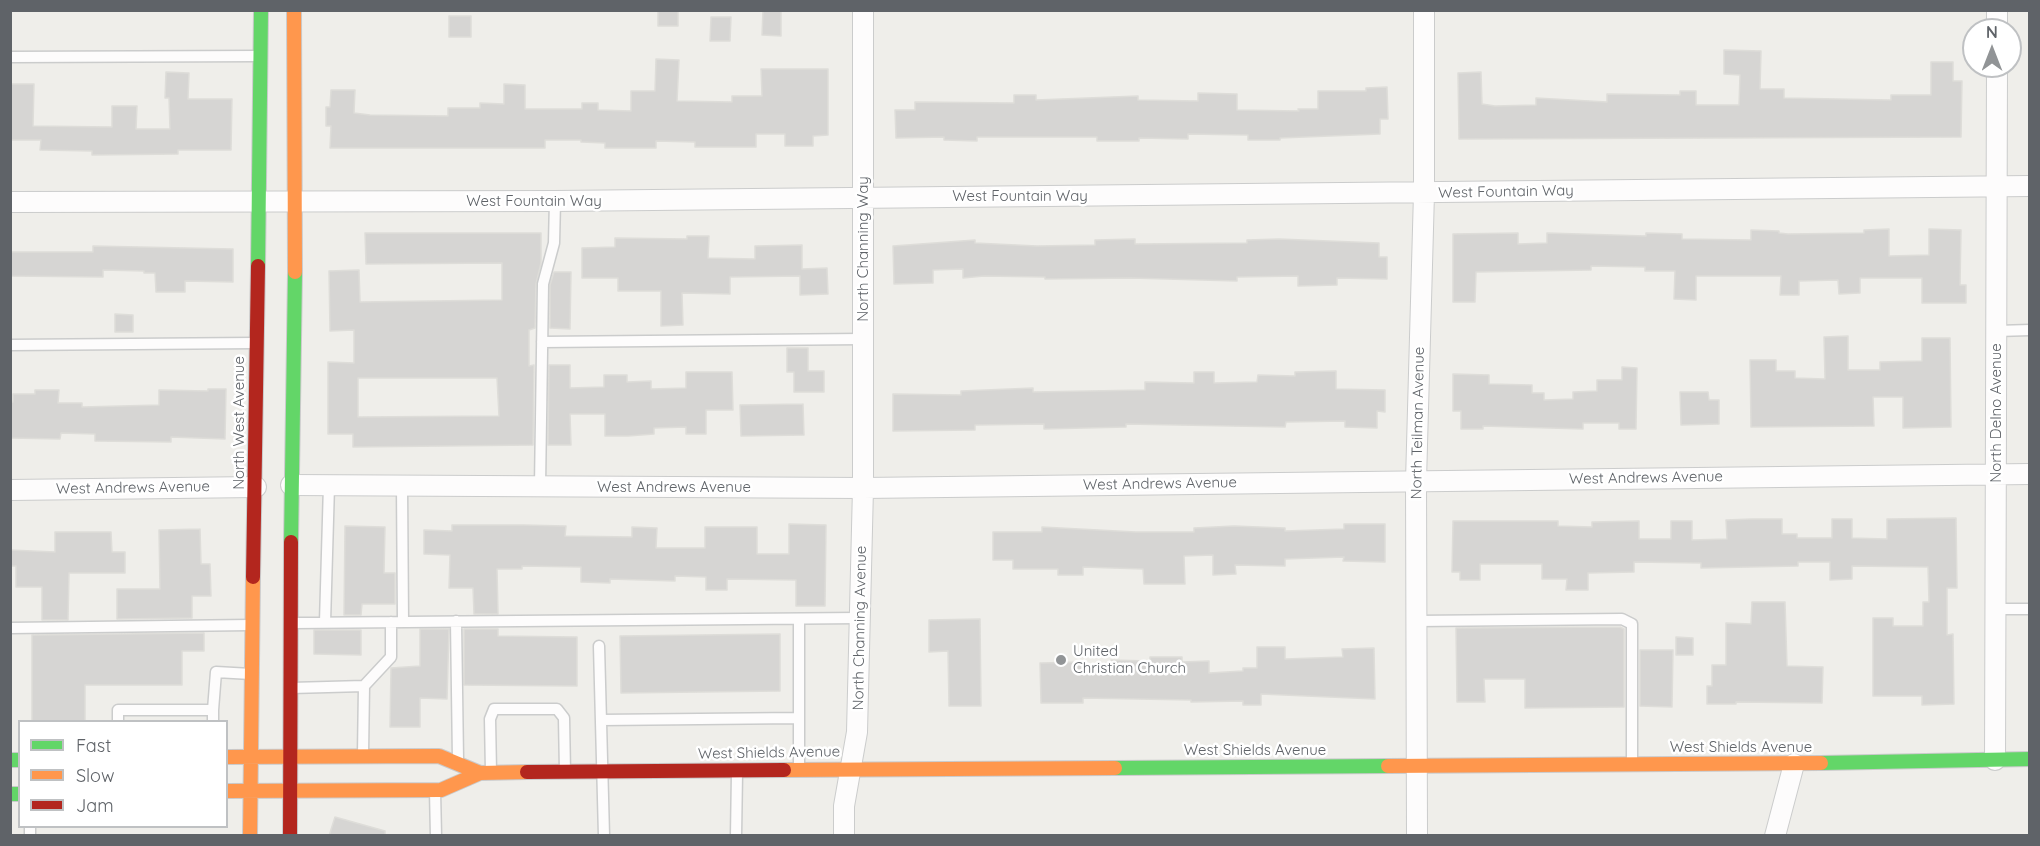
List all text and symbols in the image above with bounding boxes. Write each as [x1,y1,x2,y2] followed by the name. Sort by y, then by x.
[1962,18,2022,78] north arrow
[1986,22,1998,42] text: N
[854,176,872,322] street label: North Channing Way
[1438,182,1574,202] street label: West Fountain Way
[952,187,1088,205] street label: West Fountain Way
[466,192,602,210] street label: West Fountain Way
[1987,343,2005,483] street label: North Delno Avenue
[1408,347,1428,499] street label: North Teilman Avenue
[230,356,248,490] street label: North West Avenue
[1569,468,1723,488] street label: West Andrews Avenue
[1083,474,1237,494] street label: West Andrews Avenue
[56,478,210,498] street label: West Andrews Avenue
[597,478,751,496] street label: West Andrews Avenue
[850,545,870,711] street label: North Channing Avenue
[1073,642,1186,677] place label: United Christian Church
[1054,653,1068,667] marker: United Christian Church
[18,720,228,828] legend
[76,734,111,757] text: Fast
[1670,738,1812,756] street label: West Shields Avenue
[1184,741,1326,759] street label: West Shields Avenue
[698,743,840,763] street label: West Shields Avenue
[76,764,114,787] text: Slow
[76,794,114,817] text: Jam

